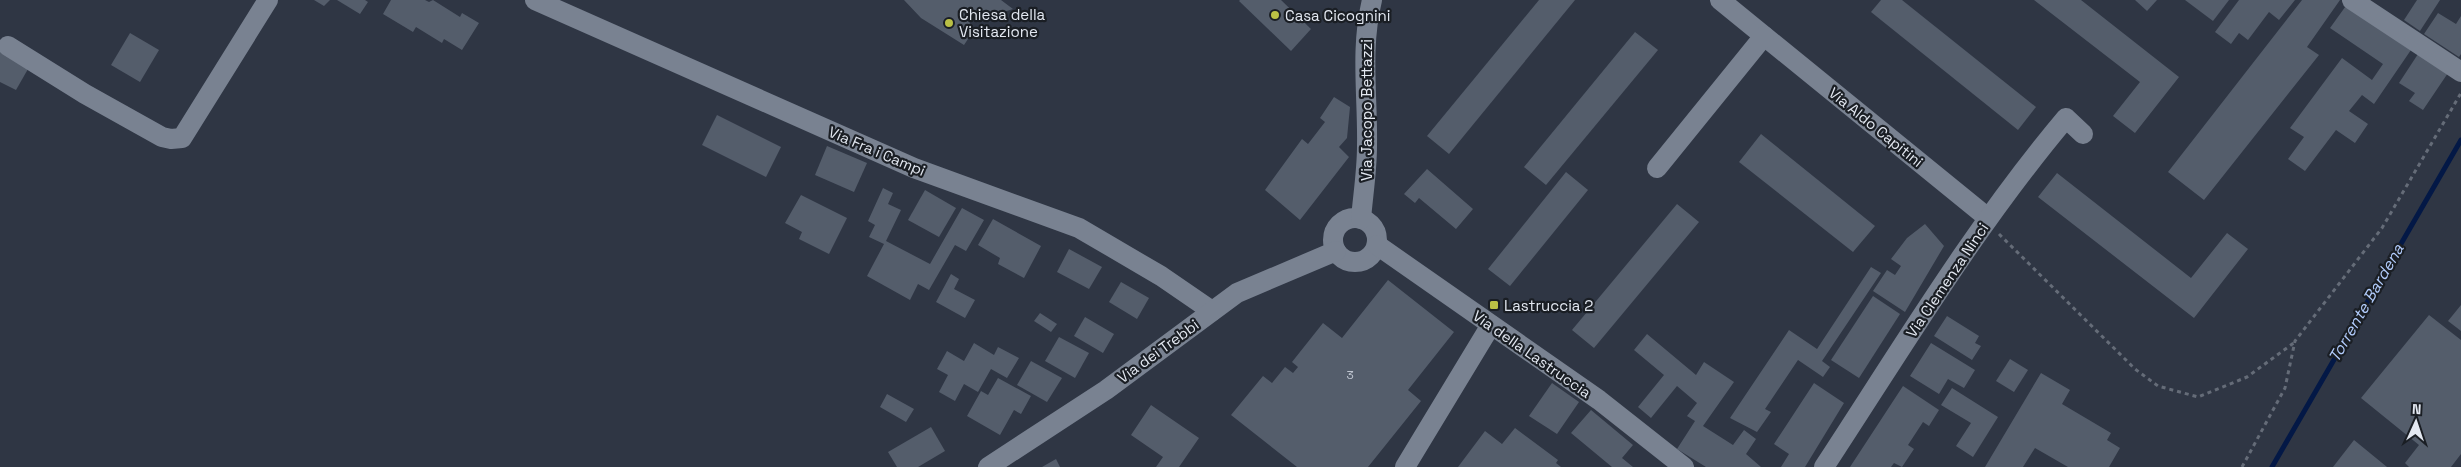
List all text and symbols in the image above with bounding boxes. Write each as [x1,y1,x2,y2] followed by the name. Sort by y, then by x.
[959,5,1046,41] place label: Chiesa della Visitazione
[1285,6,1390,25] place label: Casa Cicognini
[1269,9,1281,21] marker: Casa Cicognini
[943,17,955,29] marker: Chiesa della Visitazione
[1357,39,1376,181] street label: Via Jacopo Bettazzi
[1825,83,1927,171] street label: Via Aldo Capitini
[826,122,928,180] street label: Via Fra i Campi
[1902,219,1992,341] street label: Via Clemenza Ninci
[2324,239,2409,366] water label: Torrente Bardena
[1504,296,1593,315] place label: Lastruccia 2
[1488,299,1500,311] marker: Lastruccia 2
[1469,306,1595,402] street label: Via della Lastruccia
[1114,315,1202,387] street label: Via dei Trebbi
[1346,367,1354,383] house number: 3
[2391,397,2441,447] north arrow
[2412,400,2422,418] text: N

